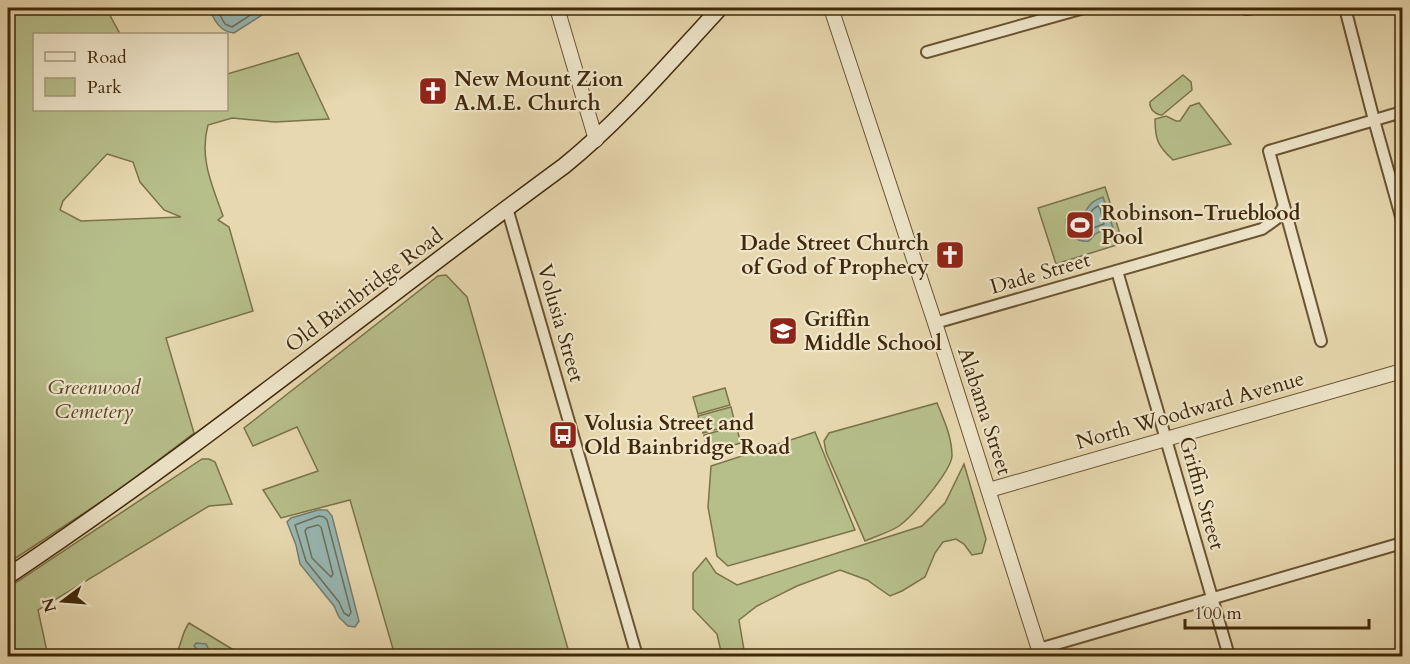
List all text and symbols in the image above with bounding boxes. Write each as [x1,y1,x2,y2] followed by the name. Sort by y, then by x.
[33,33,228,111] legend
[87,45,127,70] text: Road
[454,65,624,118] place label: New Mount Zion A.M.E. Church
[87,75,122,100] text: Park
[417,75,449,107] church icon: New Mount Zion A.M.E. Church
[1101,199,1300,252] place label: Robinson-Trueblood Pool
[1064,209,1096,241] sports icon: Robinson-Trueblood Pool
[279,221,449,359] street label: Old Bainbridge Road
[740,229,929,282] place label: Dade Street Church of God of Prophecy
[934,239,966,271] church icon: Dade Street Church of God of Prophecy
[987,245,1094,302] street label: Dade Street
[530,261,591,386] street label: Volusia Street
[804,305,942,358] place label: Griffin Middle School
[767,315,799,347] school or university icon: Griffin Middle School
[950,344,1019,479] street label: Alabama Street
[1073,364,1308,457] street label: North Woodward Avenue
[48,373,141,426] park label: Greenwood Cemetery
[584,409,790,462] place label: Volusia Street and Old Bainbridge Road
[547,419,579,451] bus stop icon: Volusia Street and Old Bainbridge Road
[1172,433,1232,553] street label: Griffin Street
[33,571,93,631] north arrow
[1185,592,1370,630] scale bar
[37,595,62,615] text: N
[1194,601,1242,626] text: 100 m

